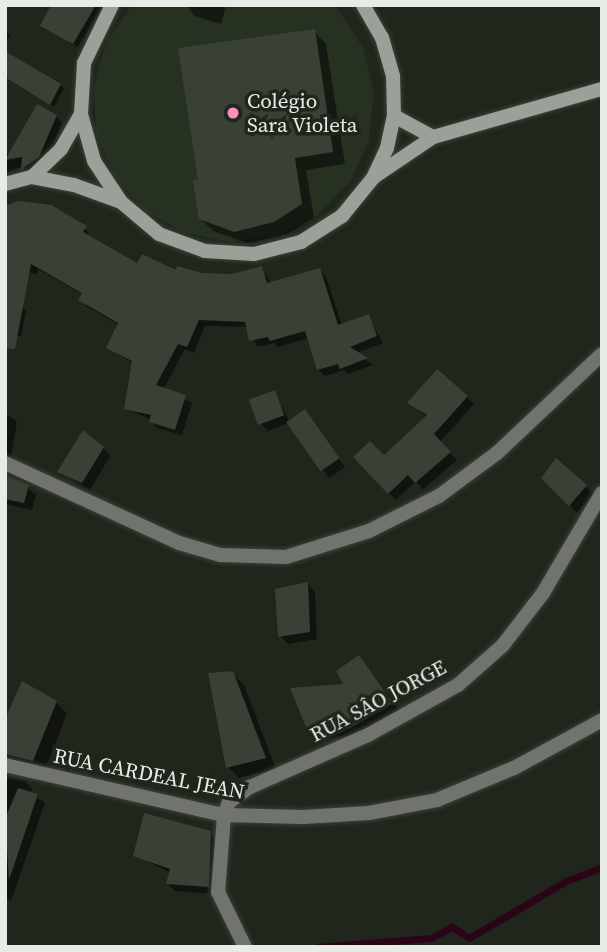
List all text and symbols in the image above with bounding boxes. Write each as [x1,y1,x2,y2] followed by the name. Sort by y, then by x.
[247,88,358,138] place label: Colégio Sara Violeta
[225,105,241,121] marker: Colégio Sara Violeta
[306,655,450,747] street label: RUA SÂO JORGE
[51,743,247,805] street label: RUA CARDEAL JEAN

